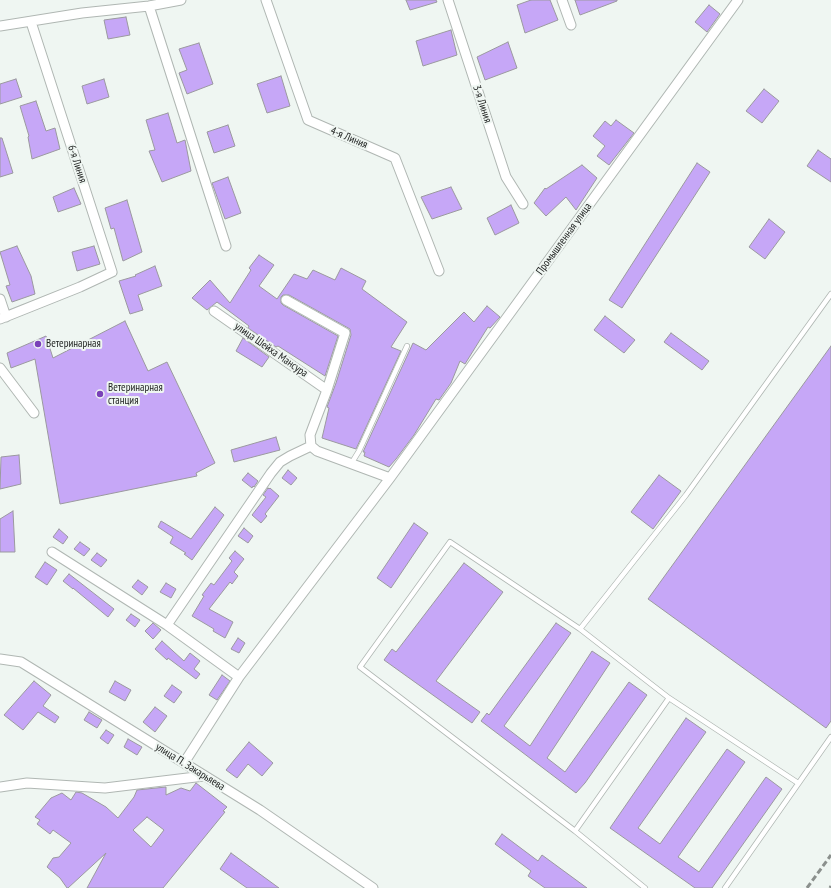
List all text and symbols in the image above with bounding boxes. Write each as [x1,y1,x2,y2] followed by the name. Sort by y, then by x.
[470,83,494,125] street label: 3-я Линия
[328,124,370,152] street label: 4-я Линия
[65,143,89,185] street label: 6-я Линия
[533,200,595,278] street label: Промышленная улица
[232,320,310,380] street label: улица Шейха Мансура
[46,337,101,351] place label: Ветеринарная
[33,339,43,349] marker: Ветеринарная
[108,381,163,407] place label: Ветеринарная станция
[95,389,105,399] marker: Ветеринарная станция
[153,740,227,794] street label: улица П. Закарьяева

